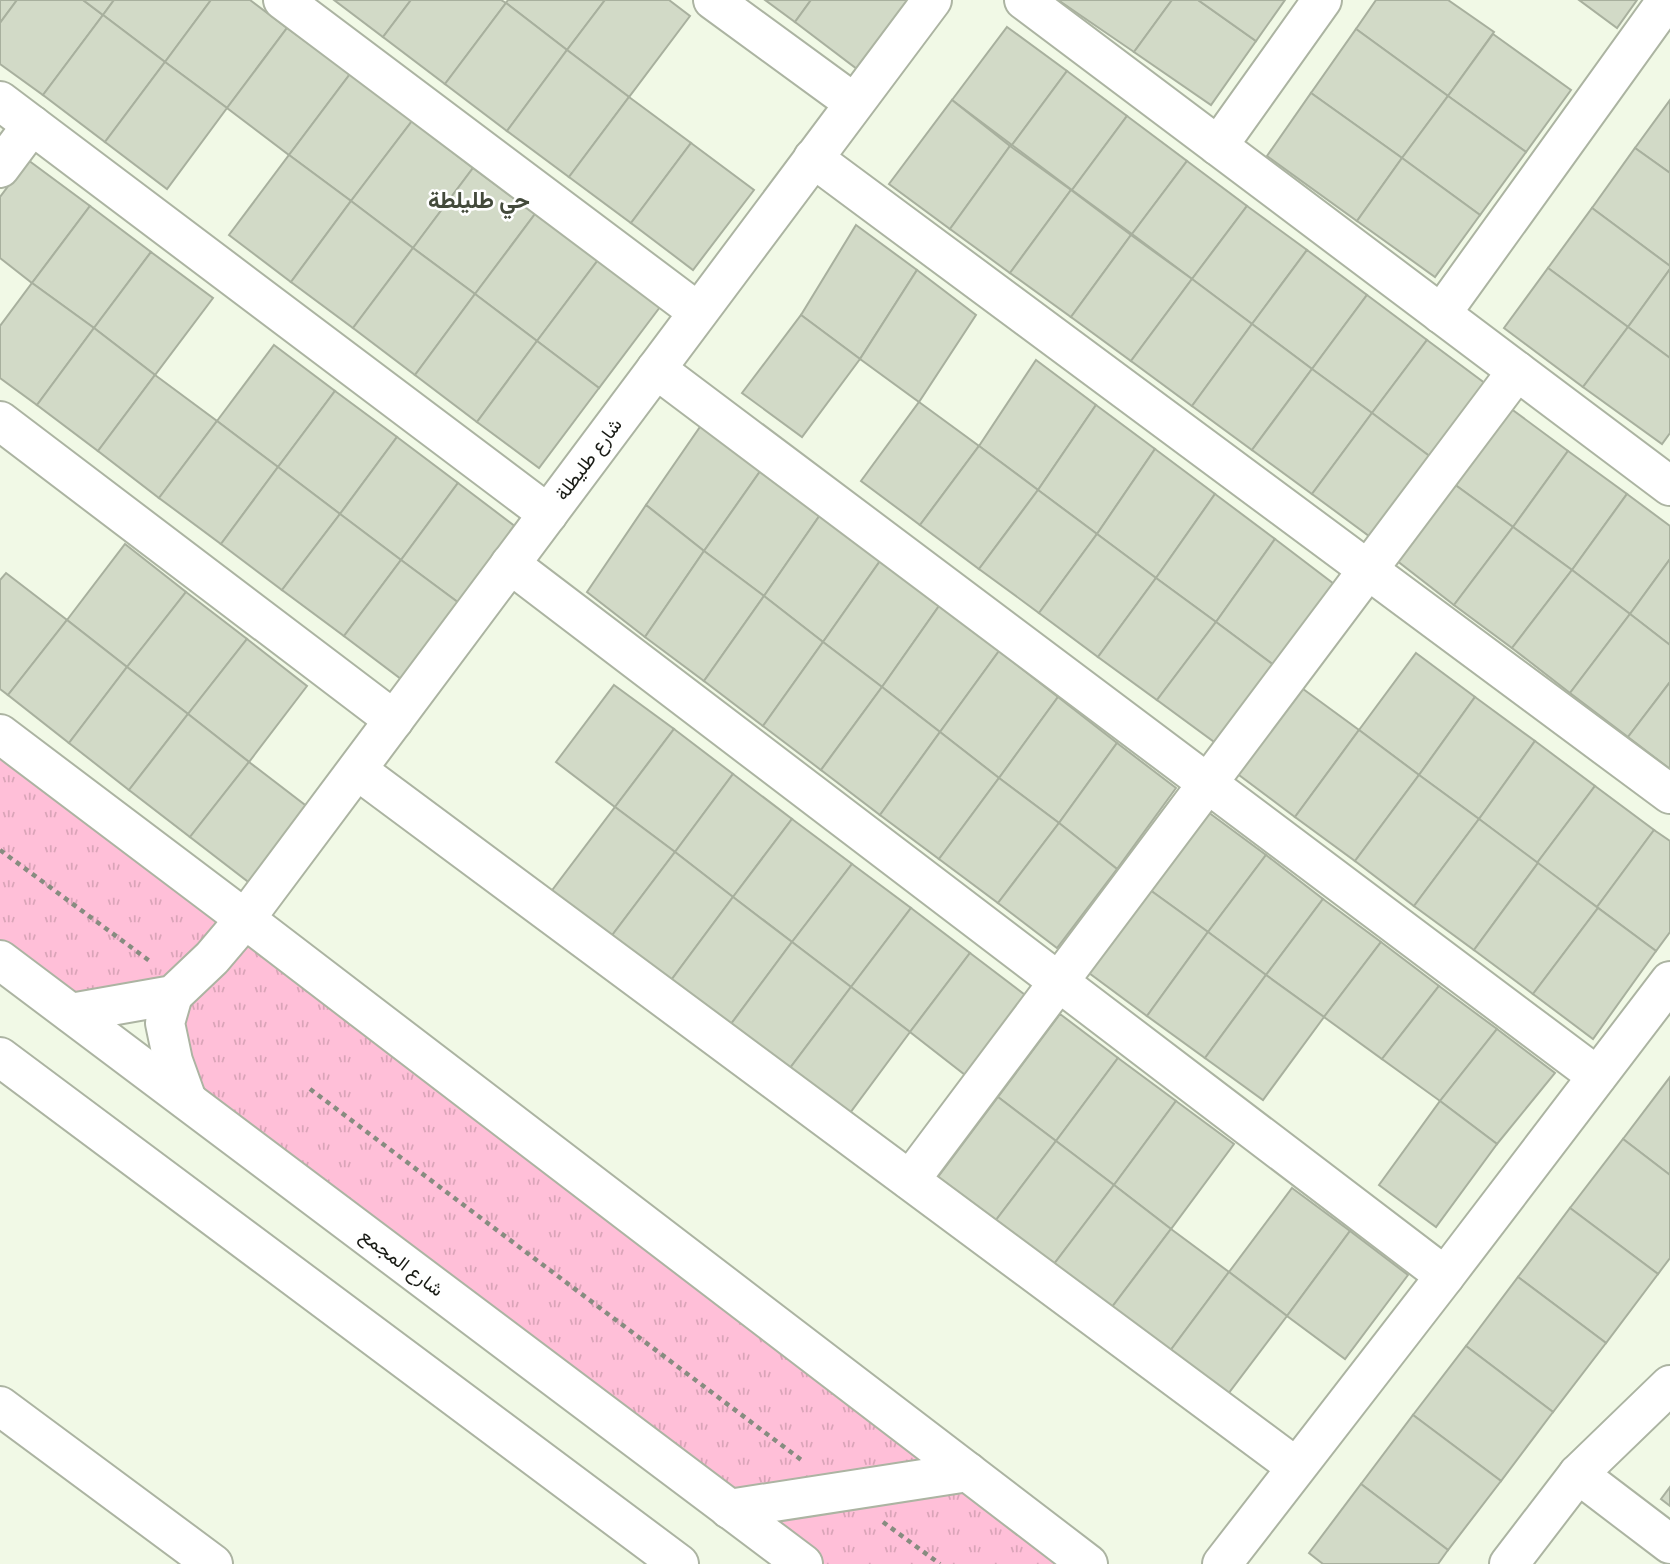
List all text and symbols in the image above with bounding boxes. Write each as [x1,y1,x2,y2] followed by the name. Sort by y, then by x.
[428,184,530,220] district label: حي طليلطة
[549,413,627,505] street label: شارع طليطلة
[354,1222,449,1303] street label: شارع المجمع

